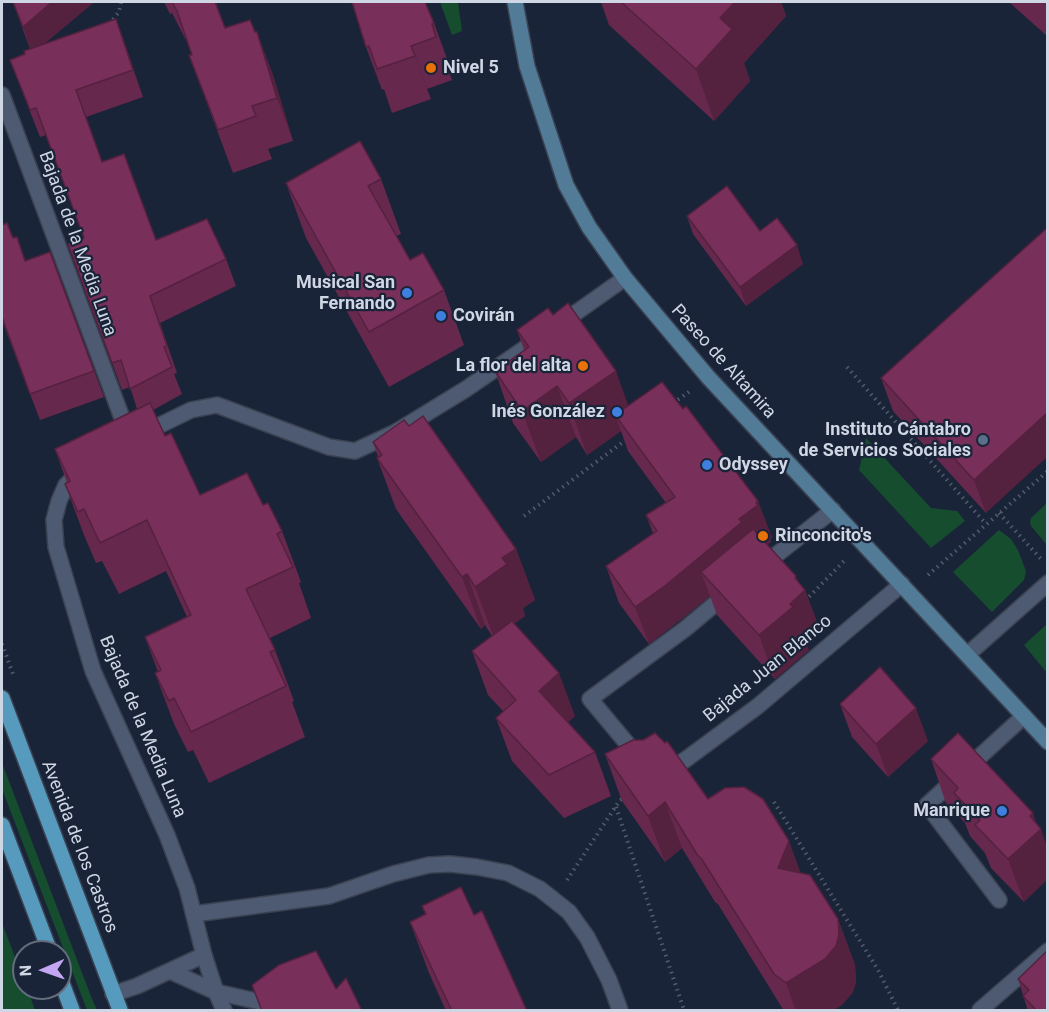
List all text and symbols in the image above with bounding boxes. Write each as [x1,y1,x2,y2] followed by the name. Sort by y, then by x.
[443,57,499,79] place label: Nivel 5
[424,61,438,75] marker: Nivel 5
[33,149,121,339] street label: Bajada de la Media Luna
[296,272,395,314] place label: Musical San Fernando
[400,286,414,300] marker: Musical San Fernando
[666,300,780,424] street label: Paseo de Altamira
[453,305,515,327] place label: Covirán
[434,309,448,323] marker: Covirán
[456,355,571,377] place label: La flor del alta
[576,359,590,373] marker: La flor del alta
[491,401,605,423] place label: Inés González
[610,405,624,419] marker: Inés González
[798,419,971,462] place label: Instituto Cántabro de Servicios Sociales
[976,433,990,447] marker: Instituto Cántabro de Servicios Sociales
[719,454,788,476] place label: Odyssey
[700,458,714,472] marker: Odyssey
[775,525,872,547] place label: Rinconcito's
[756,529,770,543] marker: Rinconcito's
[700,611,836,727] street label: Bajada Juan Blanco
[94,633,190,821] street label: Bajada de la Media Luna
[36,758,122,936] street label: Avenida de los Castros
[913,800,990,822] place label: Manrique
[995,804,1009,818] marker: Manrique
[12,940,72,1000] north arrow
[16,965,35,977] text: N

